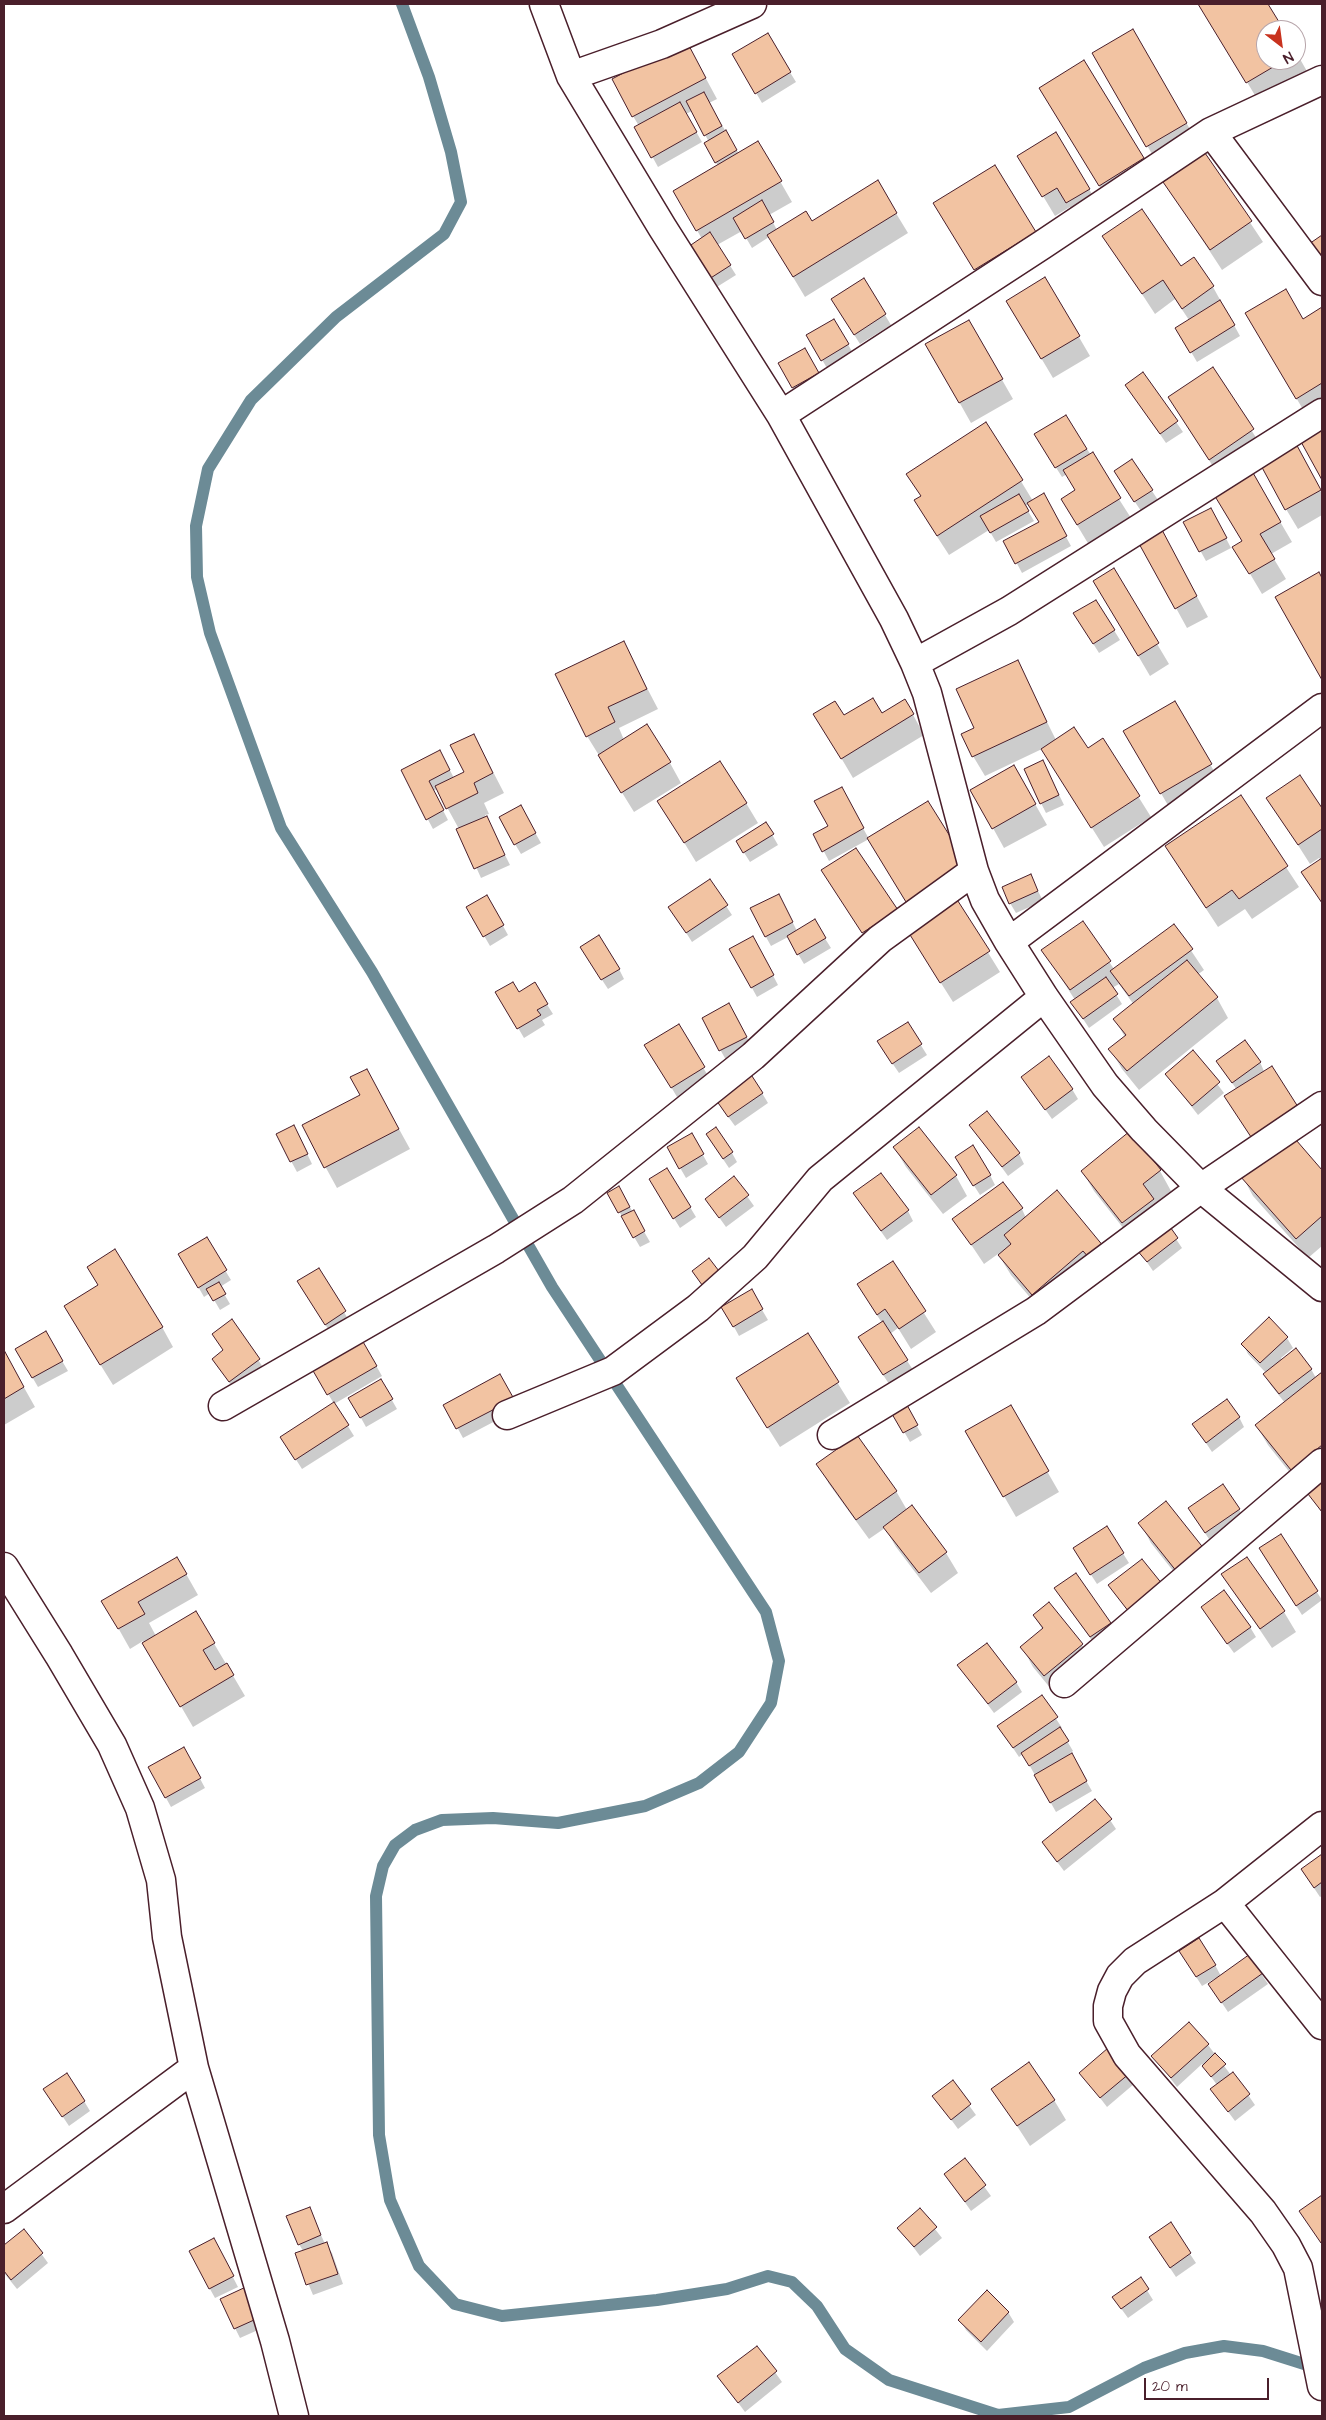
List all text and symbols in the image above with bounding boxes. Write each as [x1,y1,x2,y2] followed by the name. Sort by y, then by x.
[1256,20,1306,70] north arrow
[1279,46,1297,68] text: N
[1146,2368,1271,2400] scale bar
[1152,2376,1188,2397] text: 20 m

